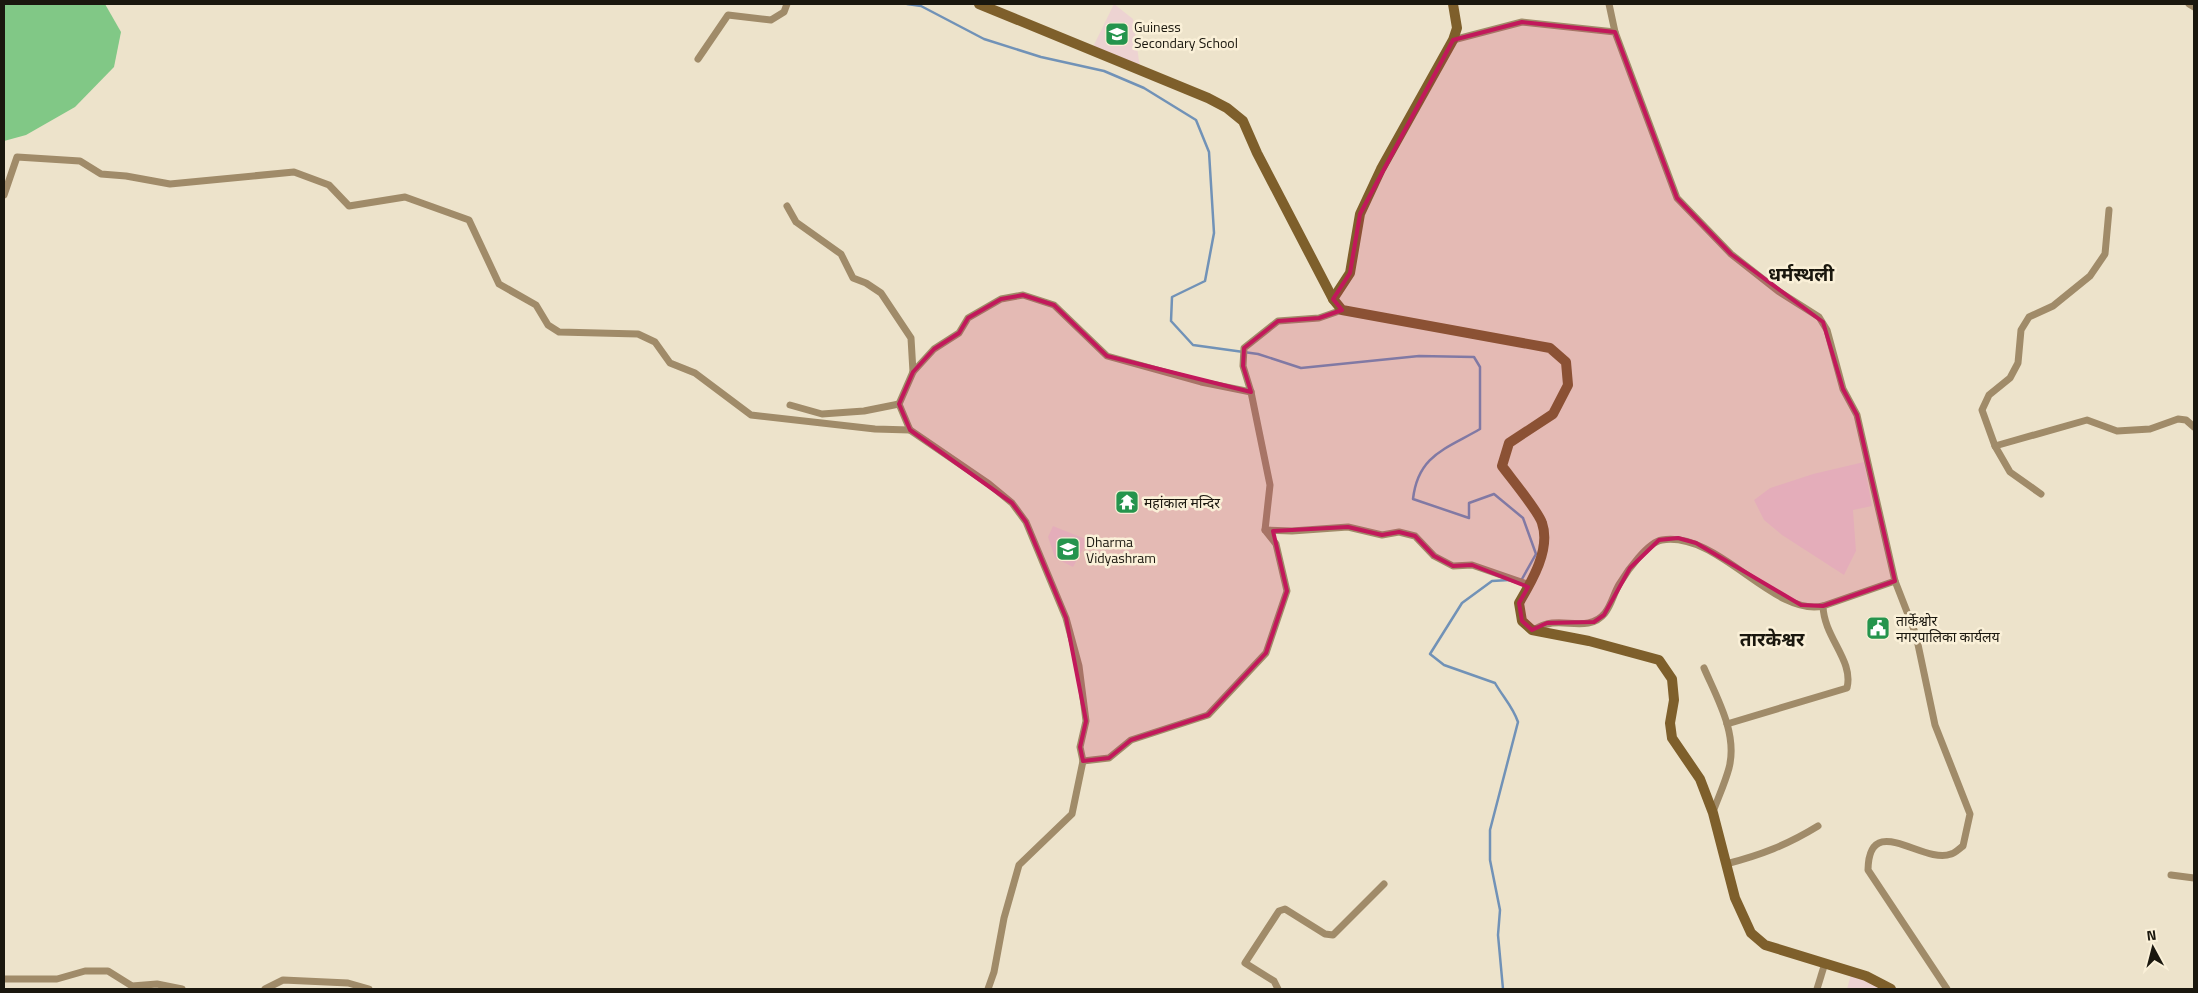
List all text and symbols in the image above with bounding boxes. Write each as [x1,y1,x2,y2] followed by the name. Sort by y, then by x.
[1134,16,1238,53] place label: Guiness Secondary School
[1104,21,1130,47] school or university icon: Guiness Secondary School
[1768,259,1834,288] district label: धर्मस्थली
[1114,489,1140,515] temple icon: महांकाल मन्दिर
[1144,492,1220,513] place label: महांकाल मन्दिर
[1086,531,1156,568] place label: Dharma Vidyashram
[1055,536,1081,562] school or university icon: Dharma Vidyashram
[1896,610,2001,647] place label: तार्केश्वोर नगरपालिका कार्यलय
[1865,615,1891,641] public building icon: तार्केश्वोर नगरपालिका कार्यलय
[1740,624,1805,653] district label: तारकेश्वर
[2128,923,2178,973] north arrow
[2145,924,2157,946] text: N

